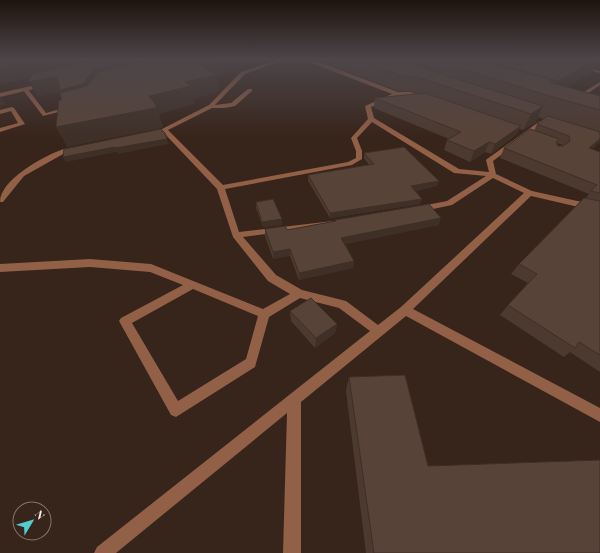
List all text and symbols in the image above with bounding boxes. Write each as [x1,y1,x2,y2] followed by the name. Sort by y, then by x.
[12,501,52,541] north arrow
[32,507,49,522] text: N

